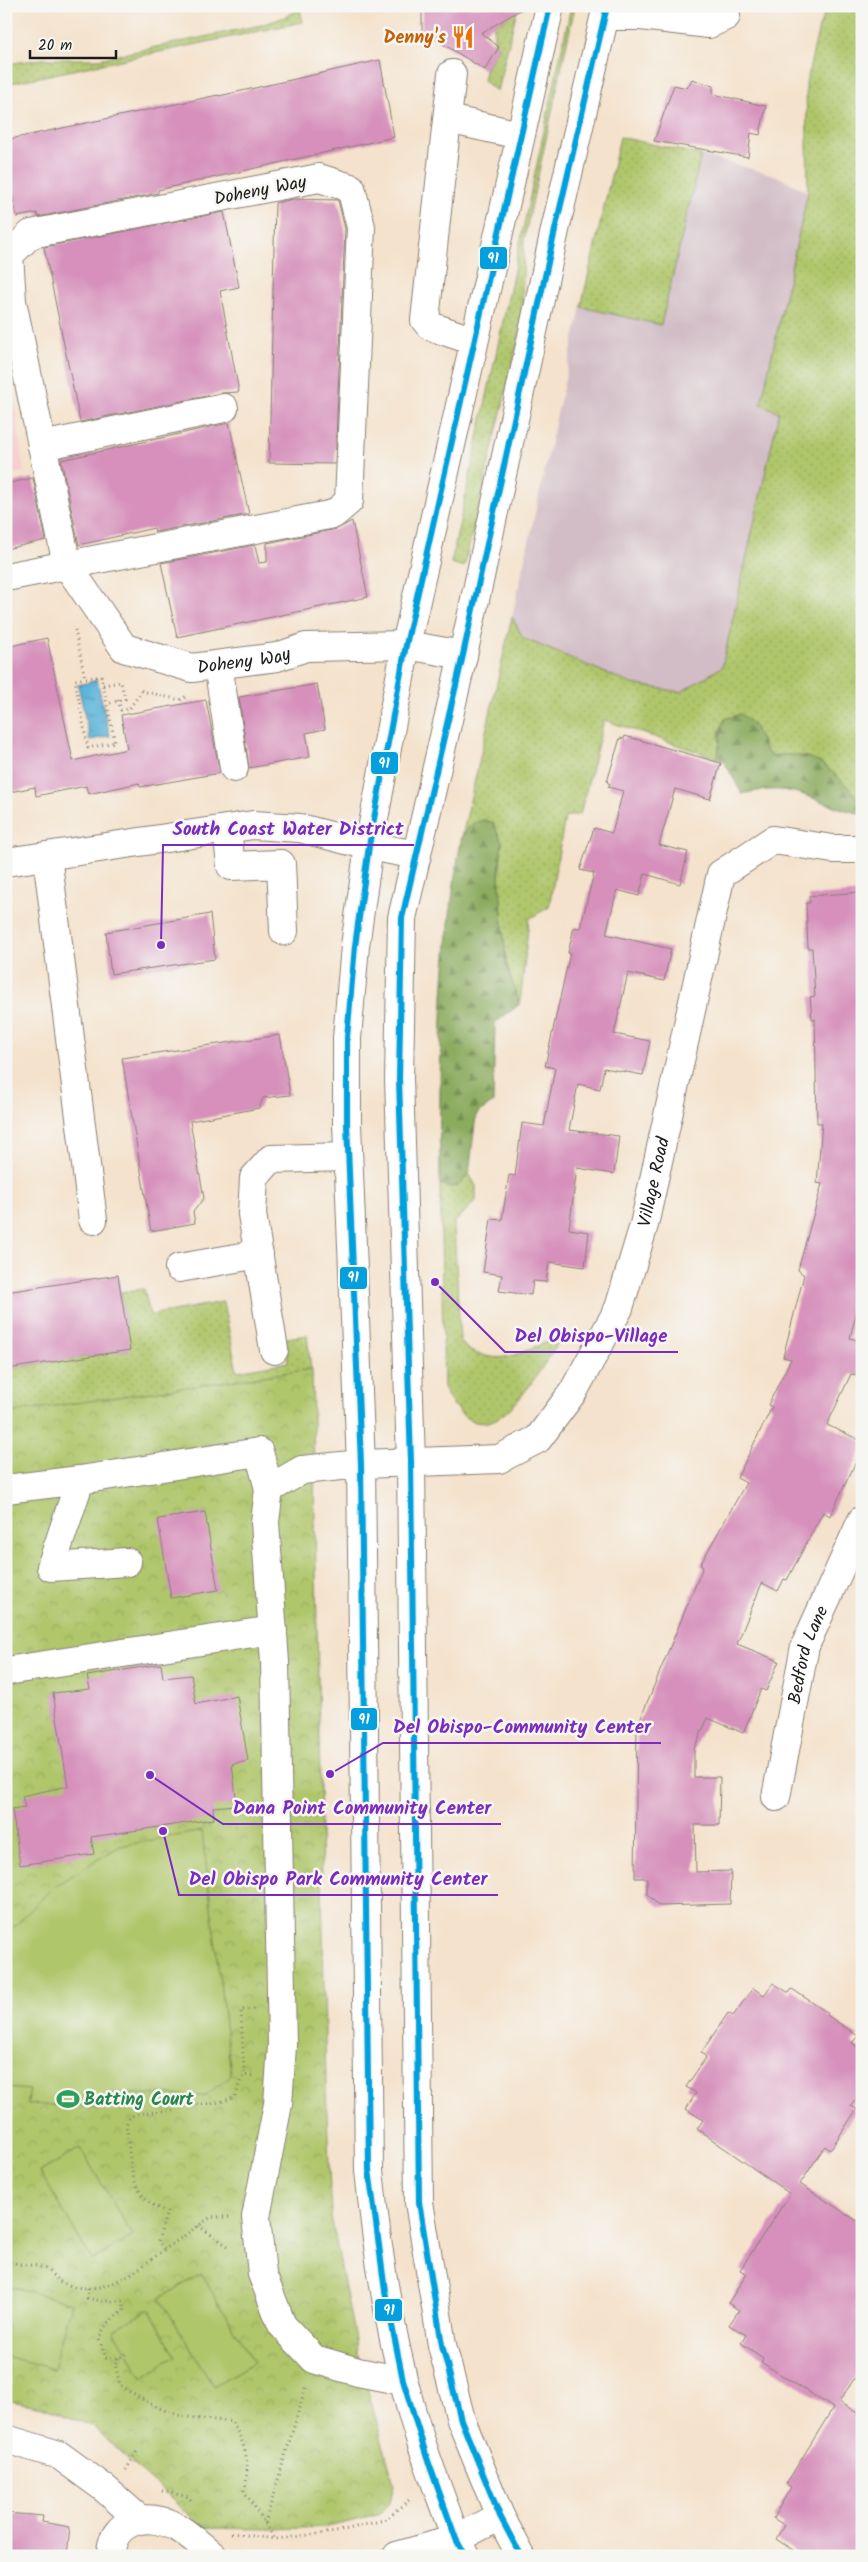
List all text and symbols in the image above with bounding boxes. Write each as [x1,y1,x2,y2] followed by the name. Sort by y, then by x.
[384,24,447,53] place label: Denny's
[450,24,476,50] restaurant icon: Denny's
[30,28,116,60] scale bar
[38,34,72,58] text: 20 m
[212,168,310,215] street label: Doheny Way
[479,246,508,270] line badge: 91
[487,248,499,270] text: 91
[196,640,295,683] street label: Doheny Way
[370,751,399,775] line badge: 91
[378,753,390,775] text: 91
[163,811,414,845] callout: South Coast Water District
[172,815,404,845] text: South Coast Water District
[631,1134,679,1230] street label: Village Road
[339,1266,368,1290] line badge: 91
[347,1267,359,1289] text: 91
[505,1318,678,1352] callout: Del Obispo-Village
[515,1322,667,1352] text: Del Obispo-Village
[781,1601,837,1707] street label: Bedford Lane
[350,1707,378,1731] line badge: 91
[358,1709,370,1731] text: 91
[383,1709,661,1743] callout: Del Obispo-Community Center
[393,1713,652,1743] text: Del Obispo-Community Center
[223,1790,501,1824] callout: Dana Point Community Center
[233,1794,492,1824] text: Dana Point Community Center
[179,1861,498,1895] callout: Del Obispo Park Community Center
[189,1865,488,1895] text: Del Obispo Park Community Center
[55,2086,81,2112] sports icon: Batting Court
[84,2086,194,2115] place label: Batting Court
[374,2298,403,2322] line badge: 91
[383,2300,395,2322] text: 91

